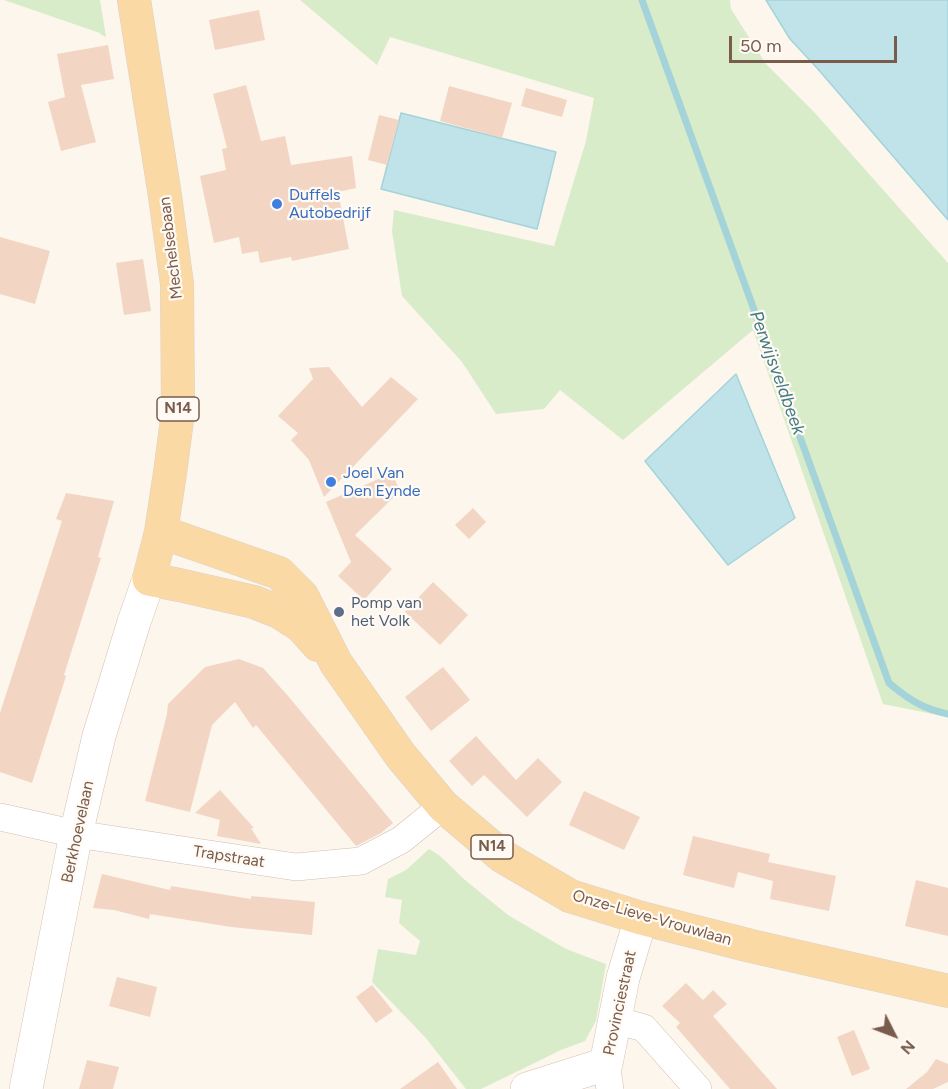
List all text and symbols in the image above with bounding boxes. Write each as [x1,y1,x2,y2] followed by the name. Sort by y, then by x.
[732,24,900,62] scale bar
[740,35,782,57] text: 50 m
[289,185,371,223] place label: Duffels Autobedrijf
[155,196,187,300] street label: Mechelsebaan
[270,197,284,211] marker: Duffels Autobedrijf
[745,308,809,438] water label: Perwijsveldbeek
[157,397,199,421] road number: N14
[343,463,421,501] place label: Joel Van Den Eynde
[324,475,338,489] marker: Joel Van Den Eynde
[351,593,422,631] place label: Pomp van het Volk
[332,605,346,619] marker: Pomp van het Volk
[58,779,98,885] street label: Berkhoevelaan
[471,835,513,859] road number: N14
[192,842,266,872] street label: Trapstraat
[570,886,734,950] street label: Onze-Lieve-Vrouwlaan
[599,949,641,1057] street label: Provinciestraat
[864,1005,924,1065] north arrow
[897,1036,919,1058] text: N

